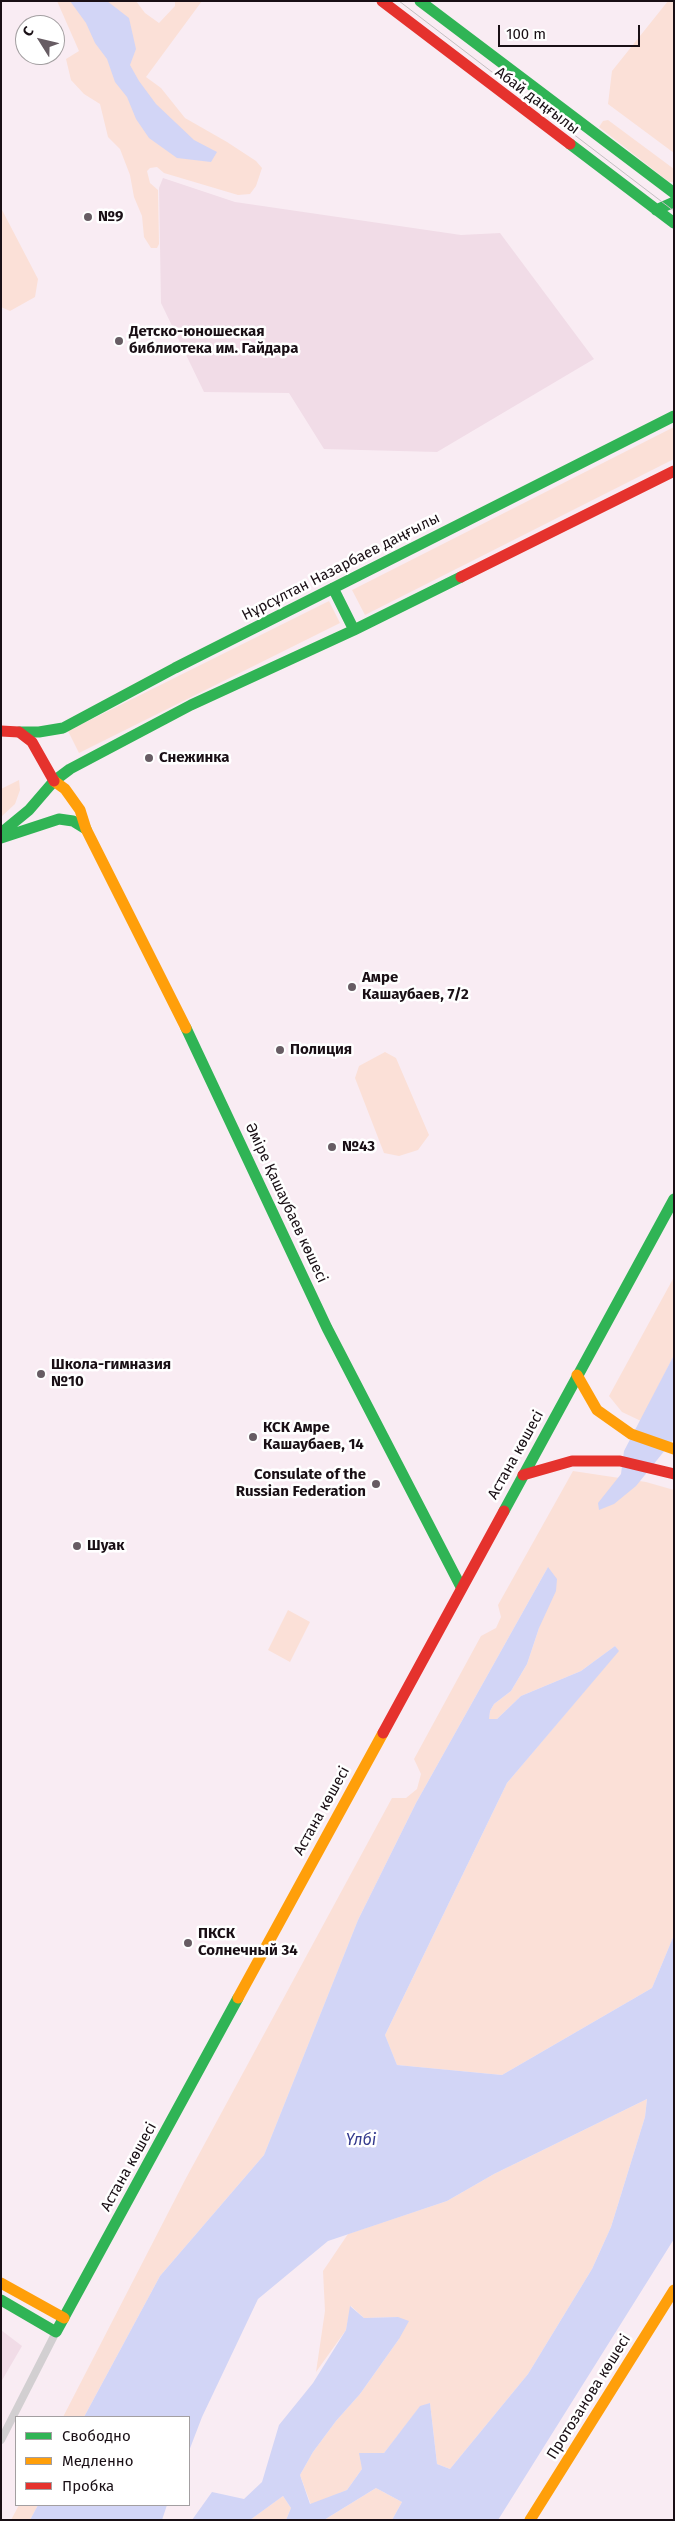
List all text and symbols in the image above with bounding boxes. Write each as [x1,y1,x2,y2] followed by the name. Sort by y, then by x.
[15,15,65,65] north arrow
[500,15,642,47] scale bar
[19,23,38,40] text: С
[506,25,546,43] text: 100 m
[491,63,583,139] street label: Абай даңғылы
[98,208,123,226] place label: №9
[82,211,94,223] marker: №9
[129,323,298,358] place label: Детско-юношеская библиотека им. Гайдара
[113,335,125,347] marker: Детско-юношеская библиотека им. Гайдара
[239,509,443,625] street label: Нұрсұлтан Назарбаев даңғылы
[159,749,230,767] place label: Снежинка
[143,752,155,764] marker: Снежинка
[362,969,469,1004] place label: Амре Кашаубаев, 7/2
[346,981,358,993] marker: Амре Кашаубаев, 7/2
[290,1041,352,1059] place label: Полиция
[274,1044,286,1056] marker: Полиция
[241,1120,331,1286] street label: Әміре Қашаубаев көшесі
[342,1138,375,1156] place label: №43
[326,1141,338,1153] marker: №43
[51,1356,171,1391] place label: Школа-гимназия №10
[35,1368,47,1380] marker: Школа-гимназия №10
[484,1407,548,1503] street label: Астана көшесі
[263,1419,364,1454] place label: КСК Амре Кашаубаев, 14
[247,1431,259,1443] marker: КСК Амре Кашаубаев, 14
[236,1466,366,1501] place label: Consulate of the Russian Federation
[370,1478,382,1490] marker: Consulate of the Russian Federation
[87,1537,125,1555] place label: Шуак
[71,1540,83,1552] marker: Шуак
[290,1763,354,1859] street label: Астана көшесі
[198,1925,298,1960] place label: ПКСК Солнечный 34
[182,1937,194,1949] marker: ПКСК Солнечный 34
[97,2119,161,2215] street label: Астана көшесі
[346,2131,376,2151] water label: Үлбі
[543,2331,635,2463] street label: Протозанова көшесі
[15,2416,190,2506] legend
[62,2427,131,2445] text: Свободно
[62,2452,134,2470] text: Медленно
[62,2477,114,2495] text: Пробка

